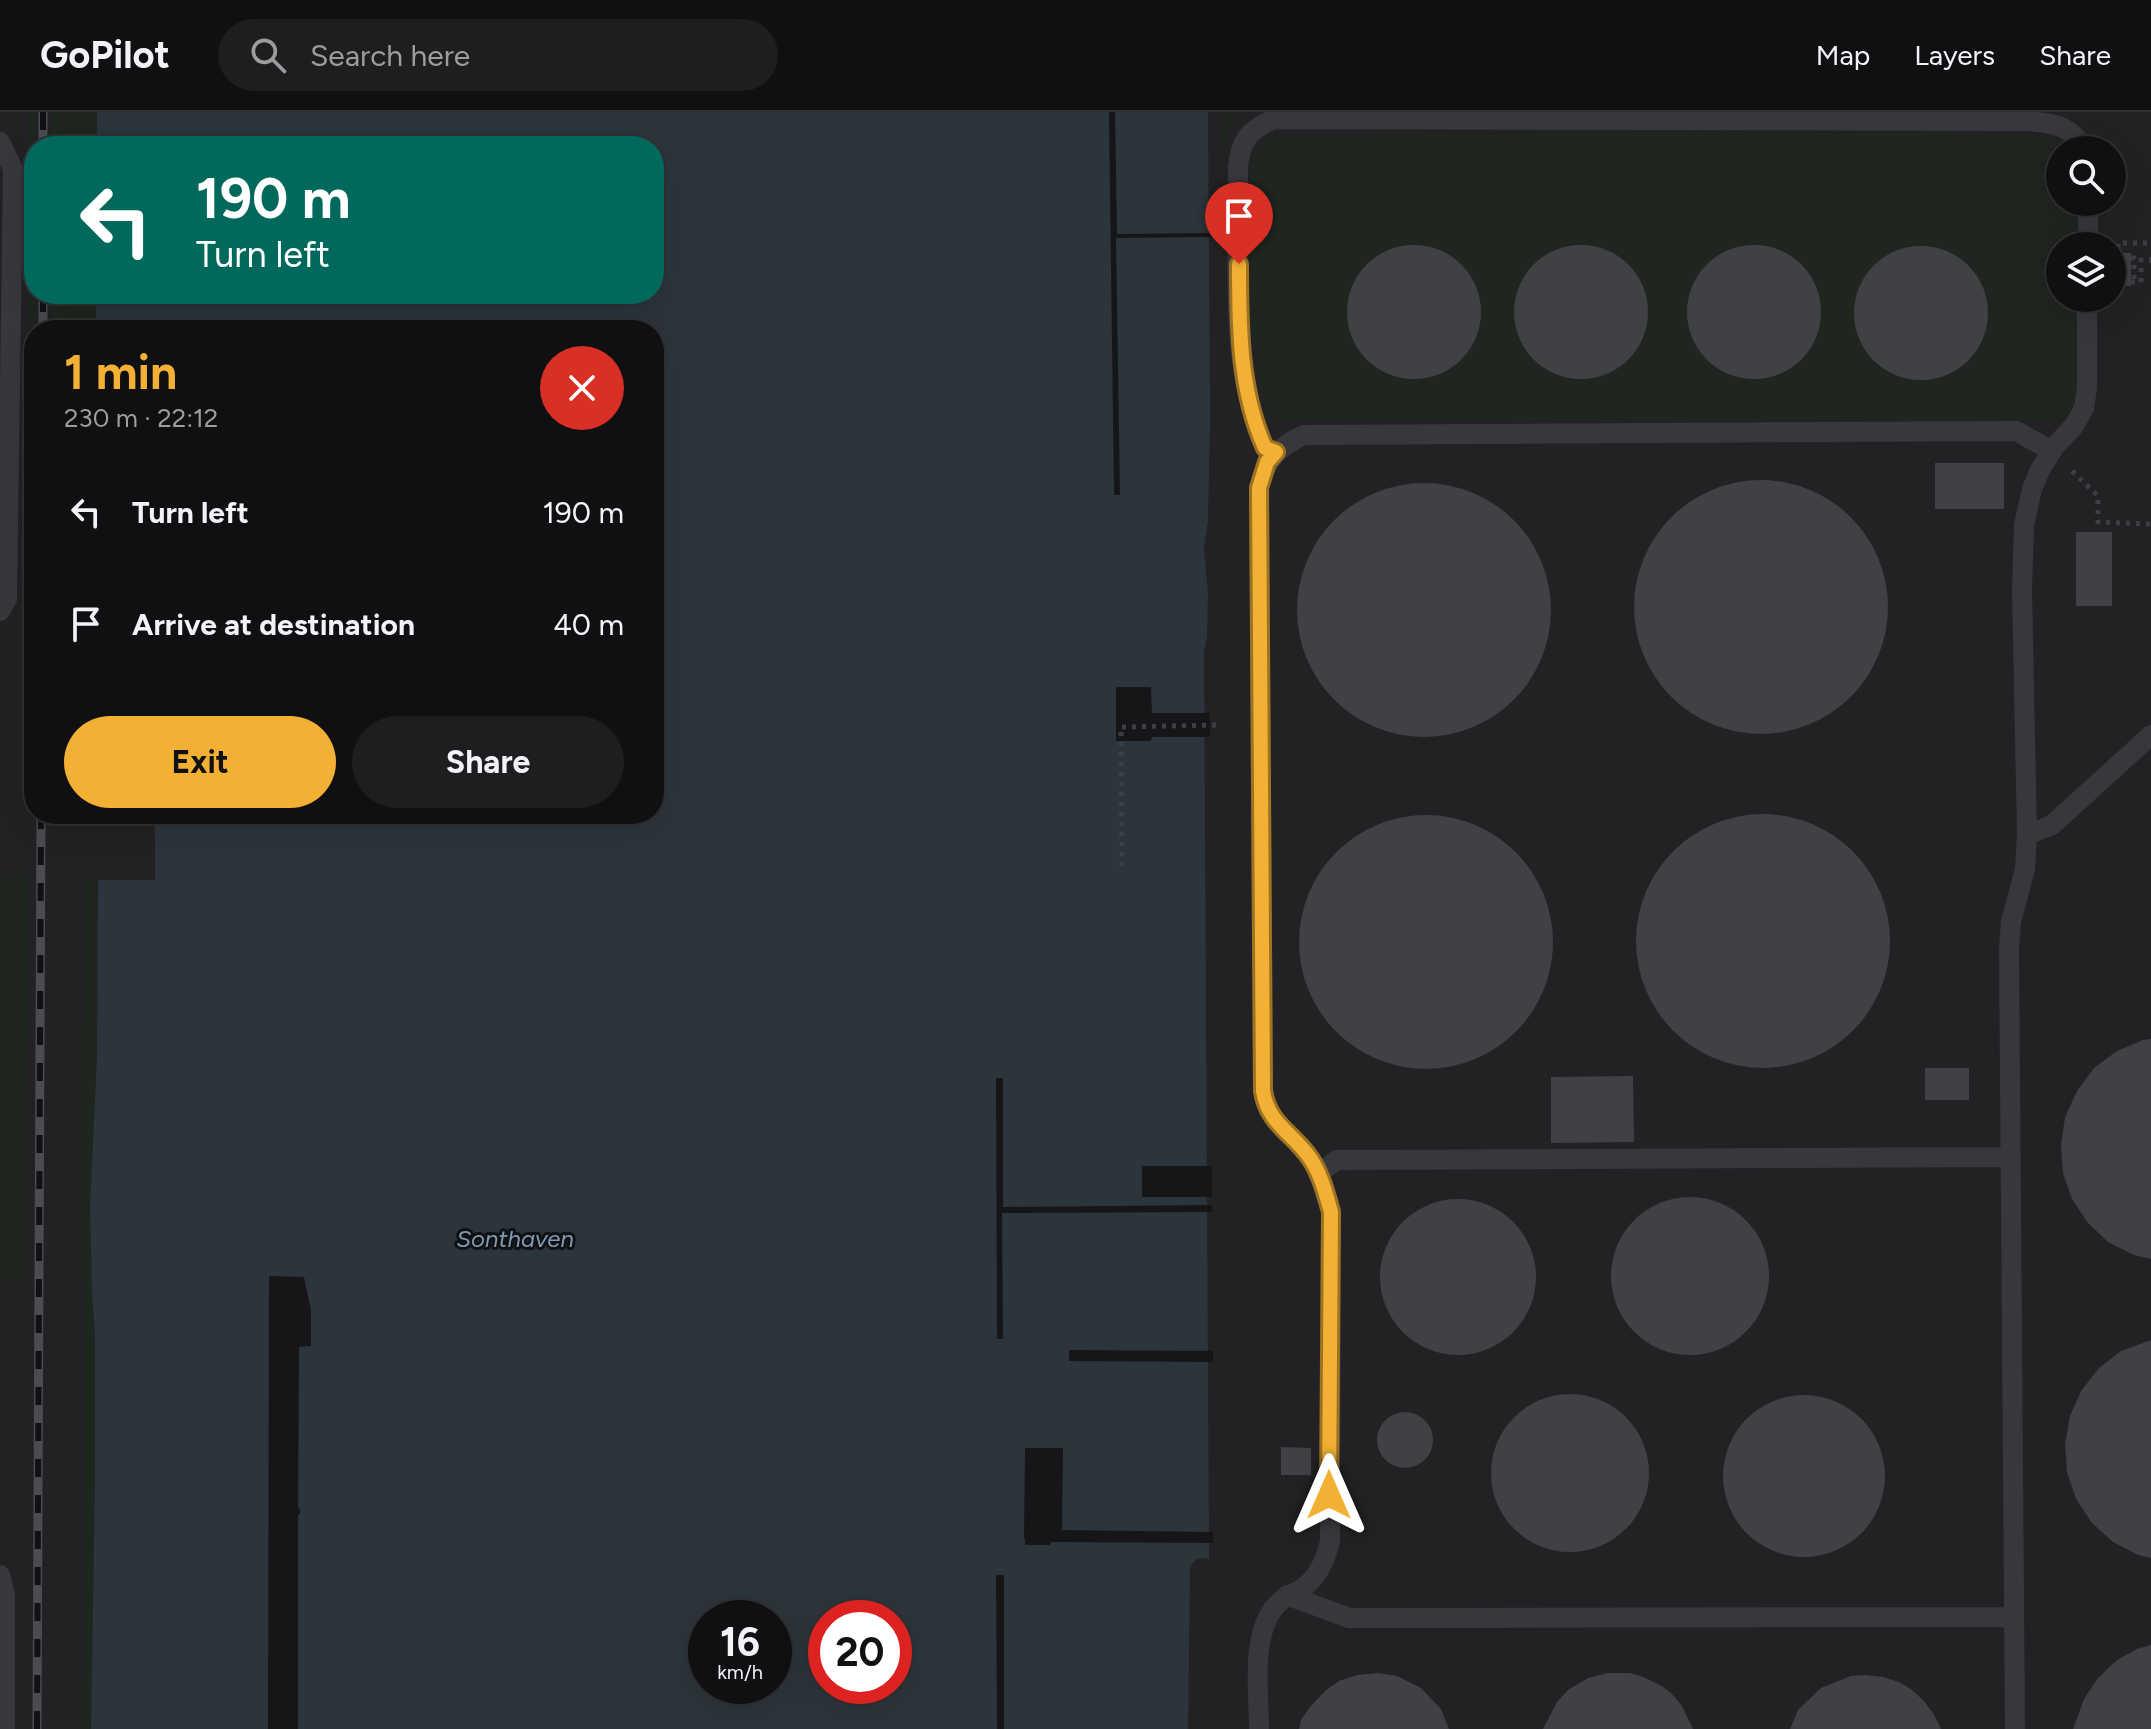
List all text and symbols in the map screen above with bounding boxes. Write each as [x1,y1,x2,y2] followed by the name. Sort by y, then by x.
[218,19,778,91] search box
[40,32,170,78] text: GoPilot
[246,33,290,77] icon: search
[310,37,470,74] text: Search here
[1816,38,1870,72] text: Map
[1914,38,1995,72] text: Layers
[2039,38,2111,72] text: Share
[2046,136,2126,312] map controls
[2046,136,2126,216] button: search
[196,165,351,232] text: 190 m
[64,168,168,272] icon: left
[1205,182,1273,264] pin
[1217,194,1261,238] icon: arrive
[2046,232,2126,312] button: layers
[196,233,330,276] text: Turn left
[64,343,177,401] text: 1 min
[540,346,624,430] button: close
[64,402,218,434] text: 230 m · 22:12
[64,490,108,534] icon: left
[132,494,249,531] text: Turn left
[542,494,624,531] text: 190 m
[64,602,108,646] icon: arrive
[132,606,415,643] text: Arrive at destination
[553,606,624,643] text: 40 m
[64,716,336,808] button: Exit
[352,716,624,808] button: Share
[456,1224,574,1253] water label: Sonthaven
[1287,1453,1371,1537] position arrow
[808,1600,912,1704] speed limit sign: 20
[720,1618,760,1666] text: 16
[717,1660,763,1684] text: km/h

